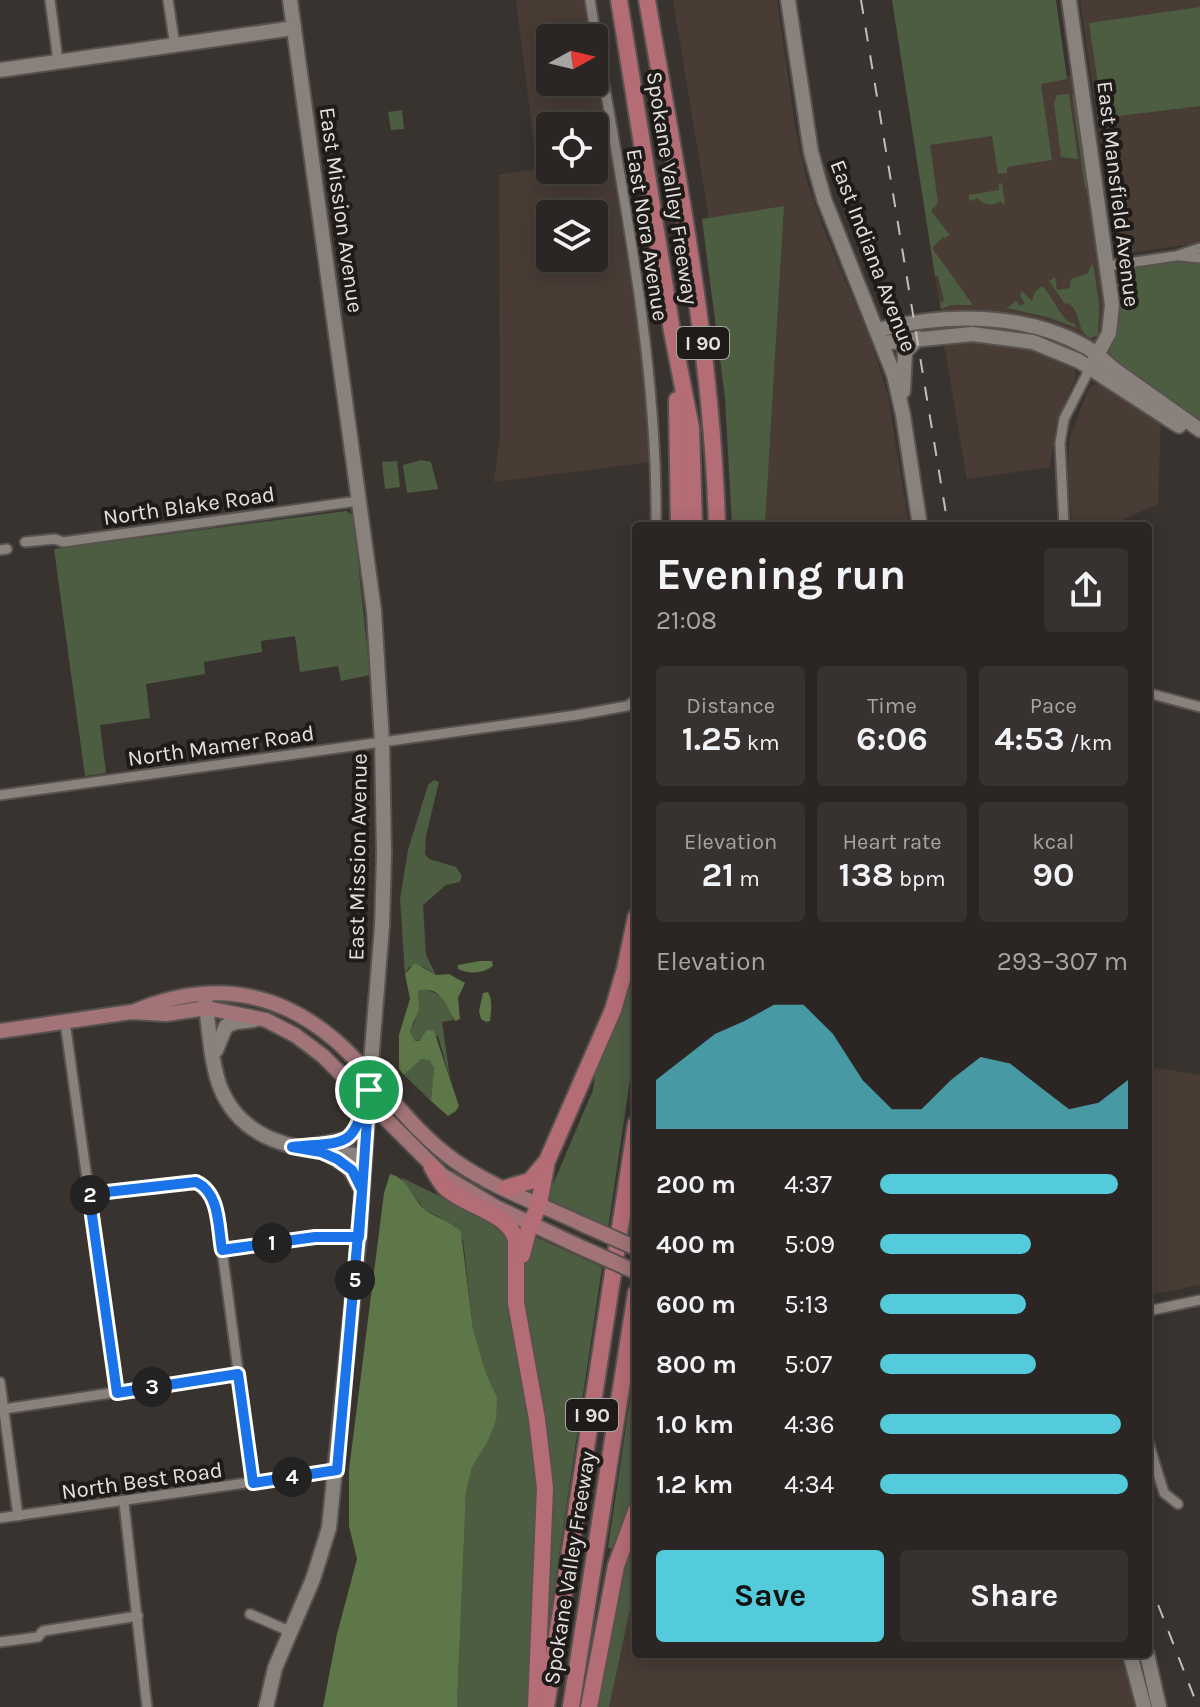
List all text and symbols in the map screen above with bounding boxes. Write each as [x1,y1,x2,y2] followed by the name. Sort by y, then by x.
[536,24,608,96] north arrow
[536,24,608,272] map controls
[641,70,703,306] street label: Spokane Valley Freeway
[1091,80,1145,308] street label: East Mansfield Avenue
[314,106,368,314] street label: East Mission Avenue
[536,112,608,184] button: locate
[621,147,673,323] street label: East Nora Avenue
[824,156,922,356] street label: East Indiana Avenue
[536,200,608,272] button: layers
[677,327,729,359] road number: I 90
[101,481,277,531] street label: North Blake Road
[1044,548,1128,632] button: share
[656,549,906,600] text: Evening run
[656,605,717,636] text: 21:08
[686,693,775,719] text: Distance
[867,693,917,719] text: Time
[1030,693,1077,719] text: Pace
[682,719,741,759] text: 1.25
[856,719,928,759] text: 6:06
[994,719,1065,759] text: 4:53
[126,720,316,772] street label: North Mamer Road
[741,730,780,756] text: km
[1065,730,1112,756] text: /km
[343,753,373,961] street label: East Mission Avenue
[684,829,777,855] text: Elevation
[842,829,942,855] text: Heart rate
[1032,829,1074,855] text: kcal
[701,855,734,895] text: 21
[839,855,894,895] text: 138
[1032,855,1074,895] text: 90
[734,866,760,892] text: m
[894,866,945,892] text: bpm
[656,946,766,977] text: Elevation
[997,946,1128,977] text: 293–307 m
[335,1056,403,1124] pin
[347,1068,391,1112] icon: arrive
[656,1169,736,1200] text: 200 m
[784,1169,832,1200] text: 4:37
[70,1175,110,1215] pin: 2
[83,1182,97,1208] text: 2
[252,1223,292,1263] pin: 1
[656,1229,736,1260] text: 400 m
[784,1229,835,1260] text: 5:09
[268,1230,276,1256] text: 1
[335,1260,375,1300] pin: 5
[349,1267,361,1293] text: 5
[656,1289,736,1320] text: 600 m
[784,1289,829,1320] text: 5:13
[656,1349,737,1380] text: 800 m
[784,1349,832,1380] text: 5:07
[132,1367,172,1407] pin: 3
[145,1374,159,1400] text: 3
[566,1399,618,1431] road number: I 90
[656,1409,734,1440] text: 1.0 km
[784,1409,835,1440] text: 4:36
[539,1450,601,1686] street label: Spokane Valley Freeway
[60,1457,224,1505] street label: North Best Road
[272,1457,312,1497] pin: 4
[285,1464,299,1490] text: 4
[656,1469,733,1500] text: 1.2 km
[784,1469,834,1500] text: 4:34
[656,1550,884,1642] button: Save
[900,1550,1128,1642] button: Share

